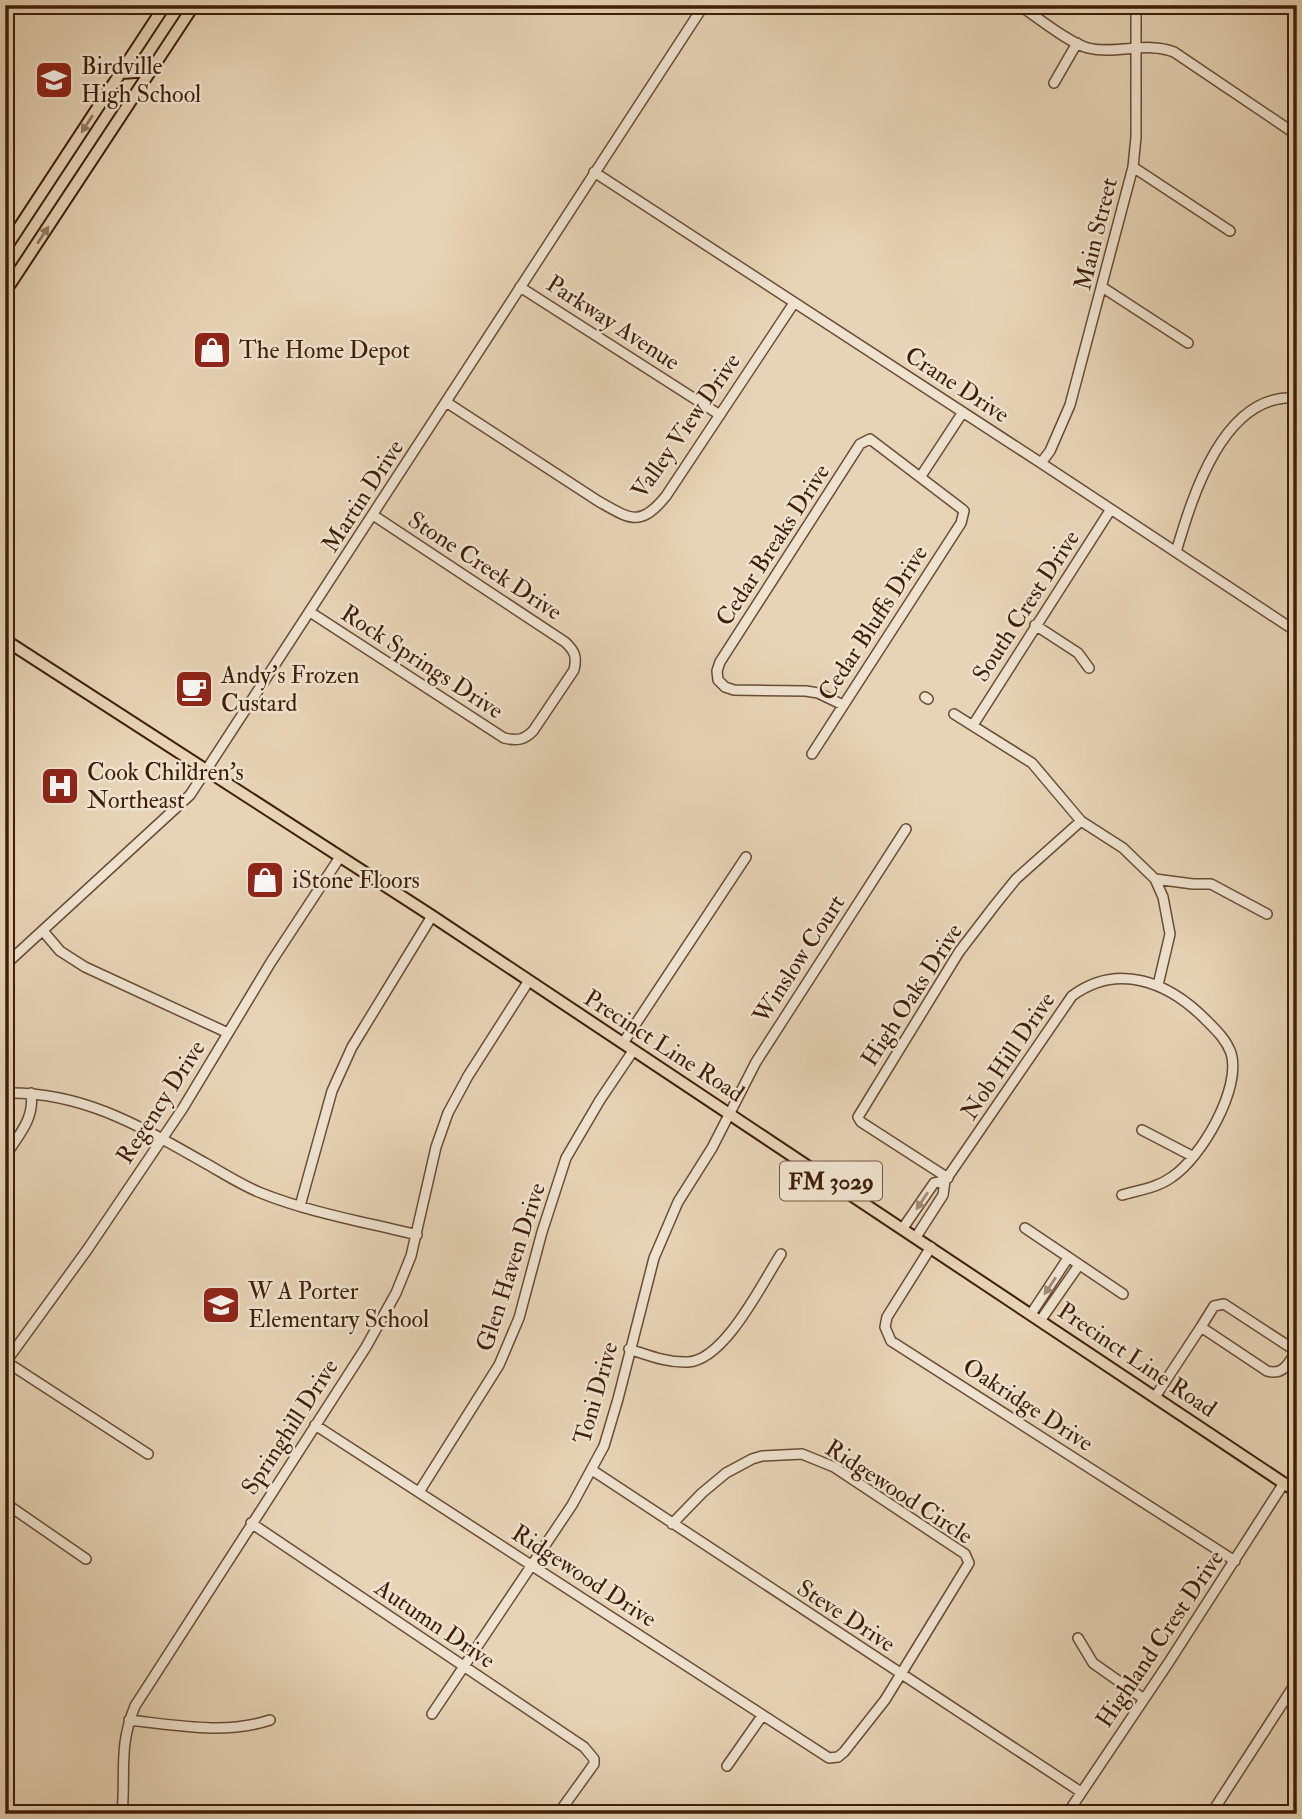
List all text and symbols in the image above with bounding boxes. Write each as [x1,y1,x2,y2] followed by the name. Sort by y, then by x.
[81,51,201,110] place label: Birdville High School
[33,59,75,101] school or university icon: Birdville High School
[81,114,94,134] one-way arrow
[1067,174,1125,293] street label: Main Street
[36,225,49,244] one-way arrow
[540,268,686,378] street label: Parkway Avenue
[191,329,233,371] shop icon: The Home Depot
[239,335,410,366] place label: The Home Depot
[899,340,1015,430] street label: Crane Drive
[624,347,748,505] street label: Valley View Drive
[315,434,411,558] street label: Martin Drive
[709,458,837,632] street label: Cedar Breaks Drive
[402,505,568,627] street label: Stone Creek Drive
[965,524,1087,688] street label: South Crest Drive
[811,539,935,707] street label: Cedar Bluffs Drive
[335,598,509,726] street label: Rock Springs Drive
[220,660,359,719] place label: Andy's Frozen Custard
[173,668,215,710] cafe icon: Andy's Frozen Custard
[87,757,244,816] place label: Cook Children's Northeast
[39,765,81,807] hospital icon: Cook Children's Northeast
[244,859,286,901] shop icon: iStone Floors
[292,865,420,896] place label: iStone Floors
[745,889,852,1030] street label: Winslow Court
[854,918,970,1072] street label: High Oaks Drive
[578,983,750,1109] street label: Precinct Line Road
[954,986,1062,1126] street label: Nob Hill Drive
[109,1034,213,1170] street label: Regency Drive
[780,1162,882,1200] road number: FM 3029
[469,1179,553,1355] street label: Glen Haven Drive
[915,1192,929,1210] one-way arrow
[247,1276,429,1335] place label: W A Porter Elementary School
[1043,1276,1056,1296] one-way arrow
[200,1284,242,1326] school or university icon: W A Porter Elementary School
[1052,1295,1223,1425] street label: Precinct Line Road
[567,1338,625,1448] street label: Toni Drive
[957,1351,1099,1459] street label: Oakridge Drive
[234,1353,346,1501] street label: Springhill Drive
[819,1433,979,1551] street label: Ridgewood Circle
[506,1518,662,1634] street label: Ridgewood Drive
[1089,1544,1231,1734] street label: Highland Crest Drive
[368,1572,501,1676] street label: Autumn Drive
[791,1573,901,1659] street label: Steve Drive

